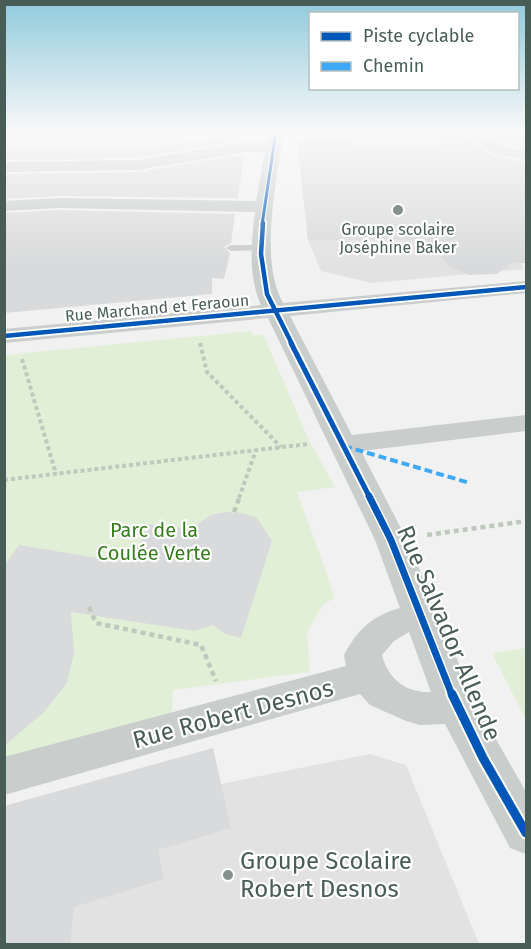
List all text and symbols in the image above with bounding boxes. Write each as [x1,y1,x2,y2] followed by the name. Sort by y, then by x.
[309,12,519,90] legend
[363,25,474,47] text: Piste cyclable
[363,55,424,77] text: Chemin
[391,203,405,217] marker: Groupe scolaire Joséphine Baker
[339,220,458,257] place label: Groupe scolaire Joséphine Baker
[64,290,250,326] street label: Rue Marchand et Feraoun
[97,518,211,565] park label: Parc de la Coulée Verte
[391,521,507,745] street label: Rue Salvador Allende
[130,674,336,754] street label: Rue Robert Desnos
[240,847,412,903] place label: Groupe Scolaire Robert Desnos
[221,868,235,882] marker: Groupe Scolaire Robert Desnos

